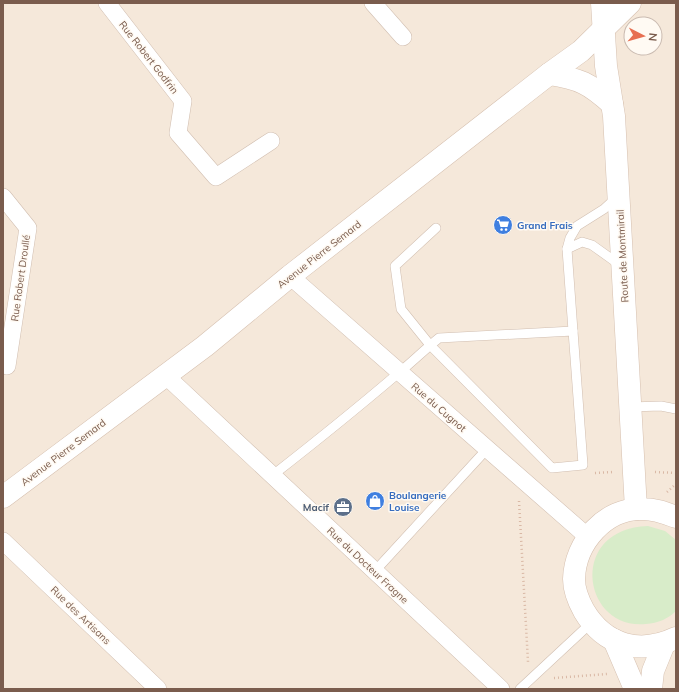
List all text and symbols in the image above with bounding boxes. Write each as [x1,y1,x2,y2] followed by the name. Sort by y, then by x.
[623,16,663,56] north arrow
[116,18,181,96] street label: Rue Robert Godfrin
[646,32,660,42] text: N
[614,209,631,303] street label: Route de Montmirail
[492,214,514,236] supermarket icon: Grand Frais
[275,218,364,291] street label: Avenue Pierre Semard
[517,219,573,232] place label: Grand Frais
[8,234,33,322] street label: Rue Robert Droullé
[408,380,469,435] street label: Rue du Cugnot
[18,416,108,489] street label: Avenue Pierre Semard
[389,489,447,514] place label: Boulangerie Louise
[364,490,386,512] shop icon: Boulangerie Louise
[332,496,354,518] office icon: Macif
[303,501,329,514] place label: Macif
[324,524,411,606] street label: Rue du Docteur Fragne
[48,583,113,647] street label: Rue des Artisans

